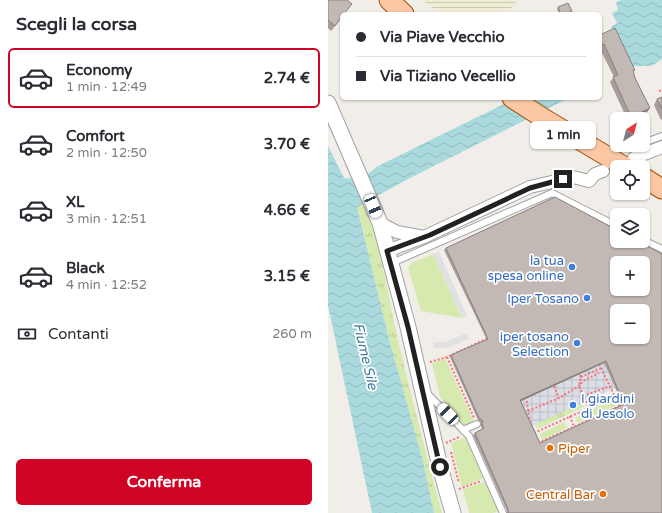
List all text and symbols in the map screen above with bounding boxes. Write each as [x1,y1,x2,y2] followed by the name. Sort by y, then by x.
[16,13,137,35] text: Scegli la corsa
[380,28,505,46] text: Via Piave Vecchio
[18,60,54,96] icon: car
[66,61,132,79] text: Economy
[380,67,516,85] text: Via Tiziano Vecellio
[264,69,310,87] text: 2.74 €
[66,79,147,95] text: 1 min · 12:49
[610,112,650,152] north arrow
[610,112,650,344] map controls
[530,121,596,149] callout: 1 min
[18,126,54,162] icon: car
[66,127,125,145] text: Comfort
[546,127,580,143] text: 1 min
[264,135,310,153] text: 3.70 €
[66,145,147,161] text: 2 min · 12:50
[610,160,650,200] button: locate
[554,170,572,188] route end
[18,192,54,228] icon: car
[66,193,85,211] text: XL
[363,193,383,219] car
[264,201,310,219] text: 4.66 €
[610,208,650,248] button: layers
[66,211,147,227] text: 3 min · 12:51
[488,253,564,284] place label: la tua spesa online
[610,256,650,296] button: +
[18,258,54,294] icon: car
[66,259,105,277] text: Black
[567,262,577,272] marker: la tua spesa online
[264,267,310,285] text: 3.15 €
[66,277,147,293] text: 4 min · 12:52
[507,291,579,307] place label: Iper Tosano
[582,293,592,303] marker: Iper Tosano
[610,304,650,344] button: −
[350,321,382,392] water label: Fiume Sile
[16,323,38,345] icon: cash
[48,325,109,343] text: Contanti
[272,326,312,342] text: 260 m
[500,329,569,360] place label: iper tosano Selection
[572,338,582,348] marker: iper tosano Selection
[581,391,635,422] place label: I giardini di Jesolo
[568,400,578,410] marker: I giardini di Jesolo
[435,401,461,427] car
[558,441,590,457] place label: Piper
[545,443,555,453] marker: Piper
[431,458,449,476] route start
[16,459,312,505] button: Conferma
[526,487,595,503] place label: Central Bar
[598,489,608,499] marker: Central Bar

